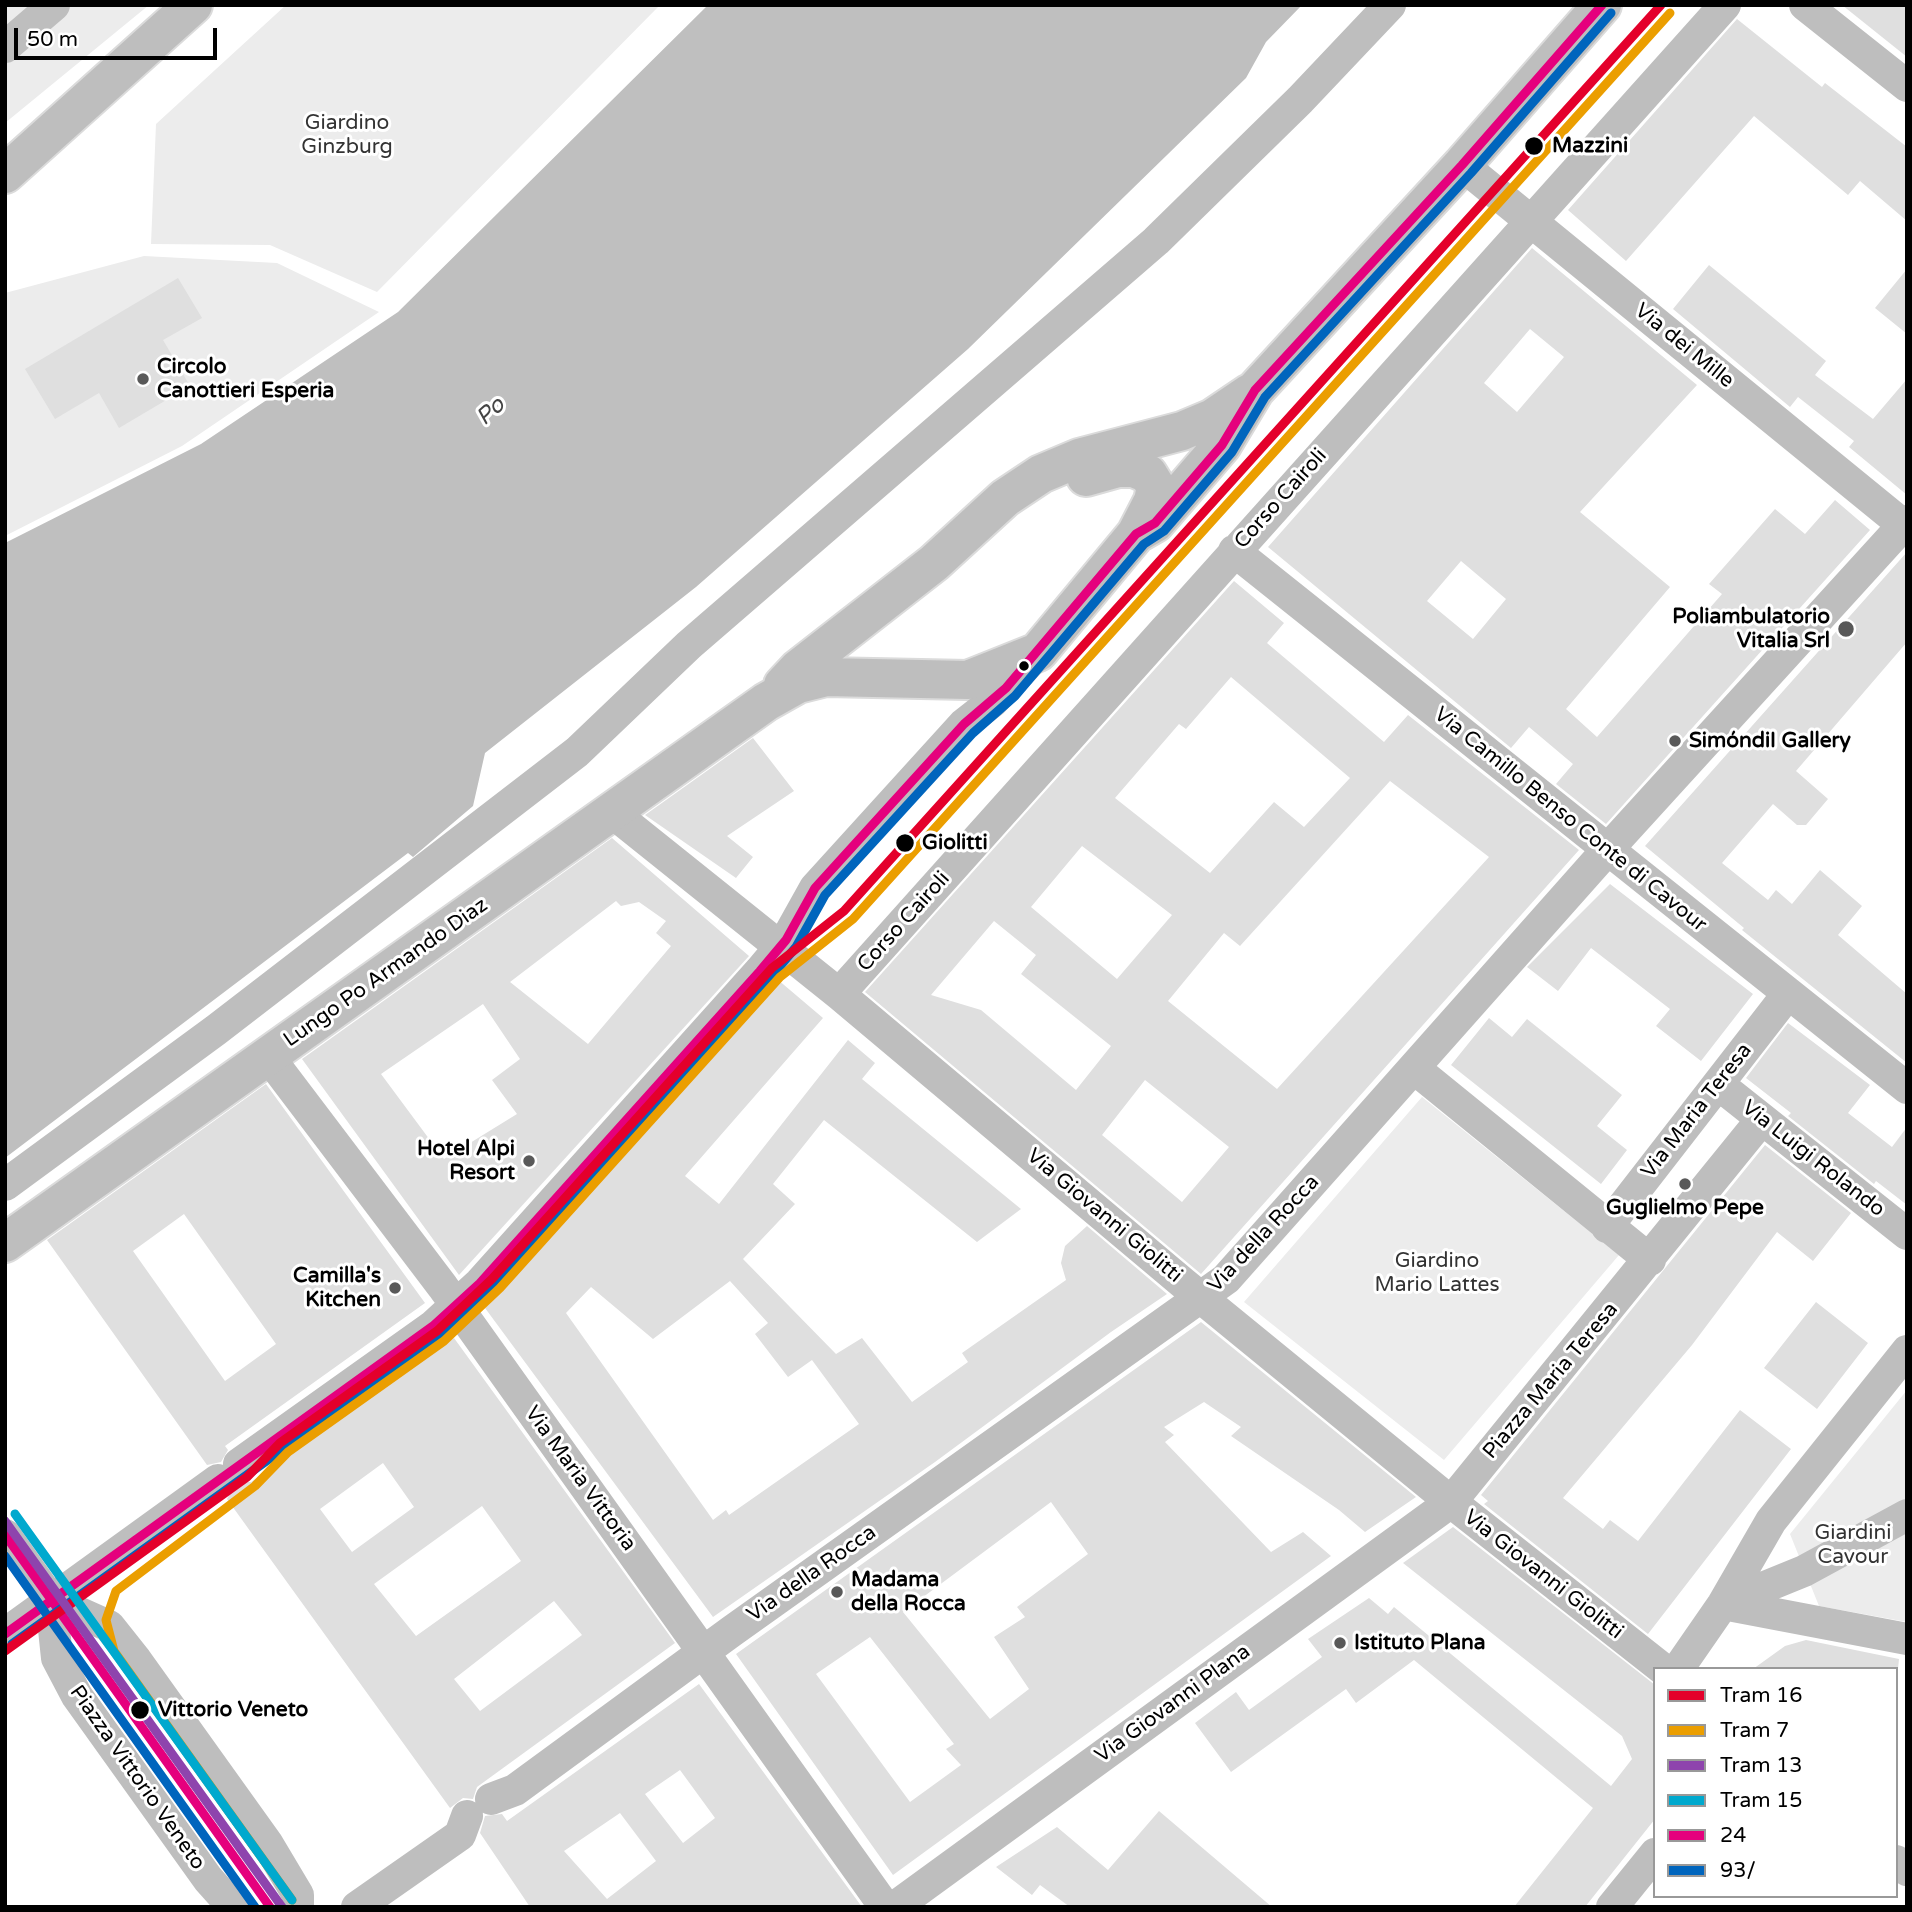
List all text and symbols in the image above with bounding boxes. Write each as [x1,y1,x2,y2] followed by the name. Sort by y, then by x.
[18,14,220,58] scale bar
[27,27,78,52] text: 50 m
[301,110,393,160] park label: Giardino Ginzburg
[1552,133,1628,159] place label: Mazzini
[1523,135,1545,157] marker: Mazzini
[1629,298,1739,394] street label: Via dei Mille
[157,354,334,404] place label: Circolo Canottieri Esperia
[135,371,151,387] marker: Circolo Canottieri Esperia
[471,392,511,432] water label: Po
[1229,444,1333,554] street label: Corso Cairoli
[1672,604,1830,654] place label: Poliambulatorio Vitalia Srl
[1836,619,1856,639] marker: Poliambulatorio Vitalia Srl
[1017,659,1031,673] unlabelled marker
[1429,702,1711,938] street label: Via Camillo Benso Conte di Cavour
[1689,728,1851,754] place label: SimóndiI Gallery
[1667,733,1683,749] marker: SimóndiI Gallery
[922,830,988,856] place label: Giolitti
[894,832,916,854] marker: Giolitti
[852,867,956,977] street label: Corso Cairoli
[279,893,493,1053] street label: Lungo Po Armando Diaz
[1636,1039,1758,1183] street label: Via Maria Teresa
[1737,1095,1889,1223] street label: Via Luigi Rolando
[417,1136,515,1186] place label: Hotel Alpi Resort
[1021,1144,1187,1288] street label: Via Giovanni Giolitti
[521,1153,537,1169] marker: Hotel Alpi Resort
[1203,1170,1325,1298] street label: Via della Rocca
[1677,1176,1693,1192] marker: Guglielmo Pepe
[1606,1195,1764,1221] place label: Guglielmo Pepe
[1374,1248,1500,1298] park label: Giardino Mario Lattes
[293,1263,381,1313] place label: Camilla's Kitchen
[387,1280,403,1296] marker: Camilla's Kitchen
[1478,1298,1624,1464] street label: Piazza Maria Teresa
[519,1402,641,1556] street label: Via Maria Vittoria
[1458,1505,1628,1645] street label: Via Giovanni Giolitti
[743,1520,881,1628] street label: Via della Rocca
[1814,1520,1892,1570] park label: Giardini Cavour
[851,1567,966,1617] place label: Madama della Rocca
[829,1584,845,1600] marker: Madama della Rocca
[1354,1630,1486,1656] place label: Istituto Plana
[1332,1635,1348,1651] marker: Istituto Plana
[1091,1639,1255,1769] street label: Via Giovanni Plana
[1653,1667,1898,1898] legend
[64,1681,210,1875] street label: Piazza Vittorio Veneto
[1720,1683,1803,1708] text: Tram 16
[158,1697,308,1723] place label: Vittorio Veneto
[129,1699,151,1721] marker: Vittorio Veneto
[1720,1718,1789,1743] text: Tram 7
[1720,1753,1803,1778] text: Tram 13
[1720,1788,1803,1813] text: Tram 15
[1720,1823,1746,1848] text: 24
[1720,1858,1756,1883] text: 93/

